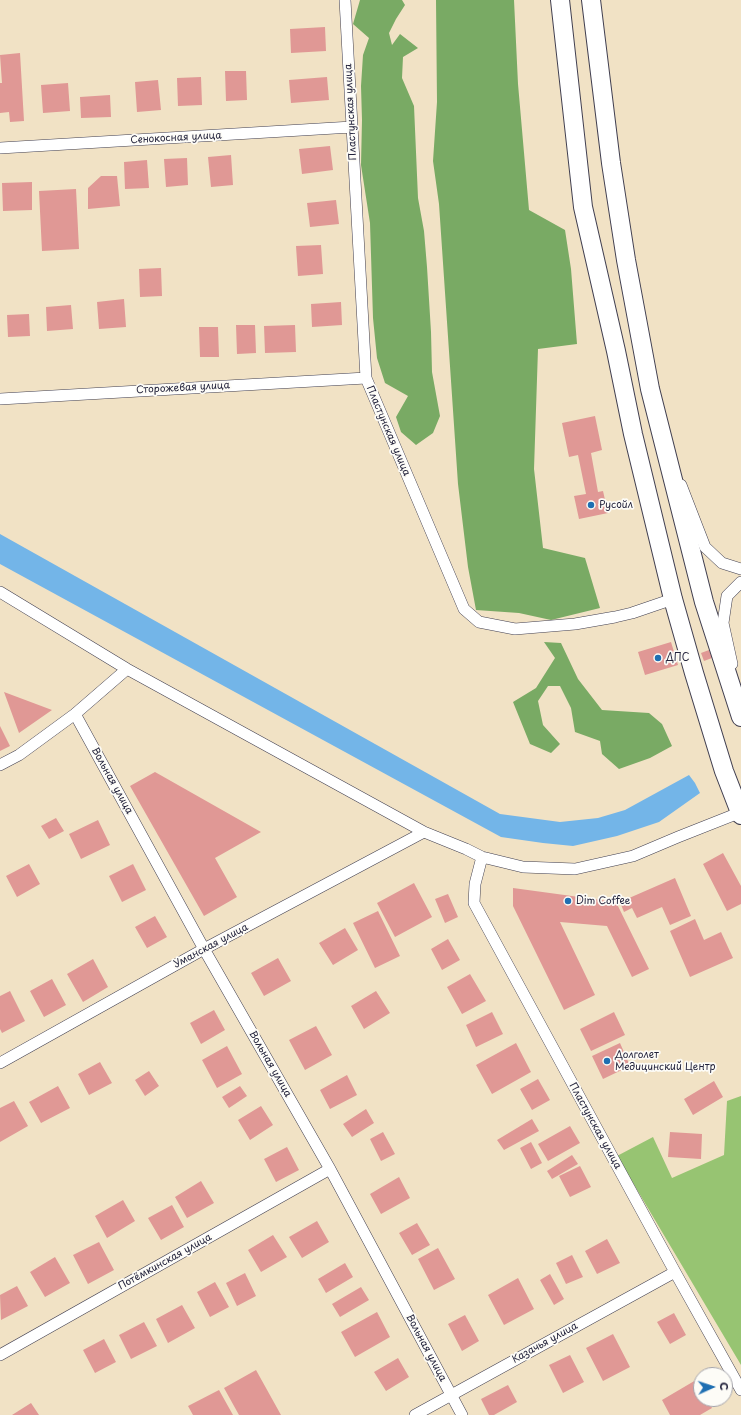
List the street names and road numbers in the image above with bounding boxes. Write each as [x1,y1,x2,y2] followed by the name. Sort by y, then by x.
[342,63,360,161] street label: Пластунская улица
[130,130,222,146] street label: Сенокосная улица
[136,380,230,396] street label: Сторожевая улица
[364,384,412,478] street label: Пластунская улица
[89,746,135,816] street label: Вольная улица
[172,921,250,971] street label: Уманская улица
[246,1029,294,1099] street label: Вольная улица
[566,1081,624,1171] street label: Пластунская улица
[116,1231,214,1293] street label: Потёмкинская улица
[403,1312,449,1384] street label: Вольная улица
[510,1320,580,1366] street label: Казачья улица

